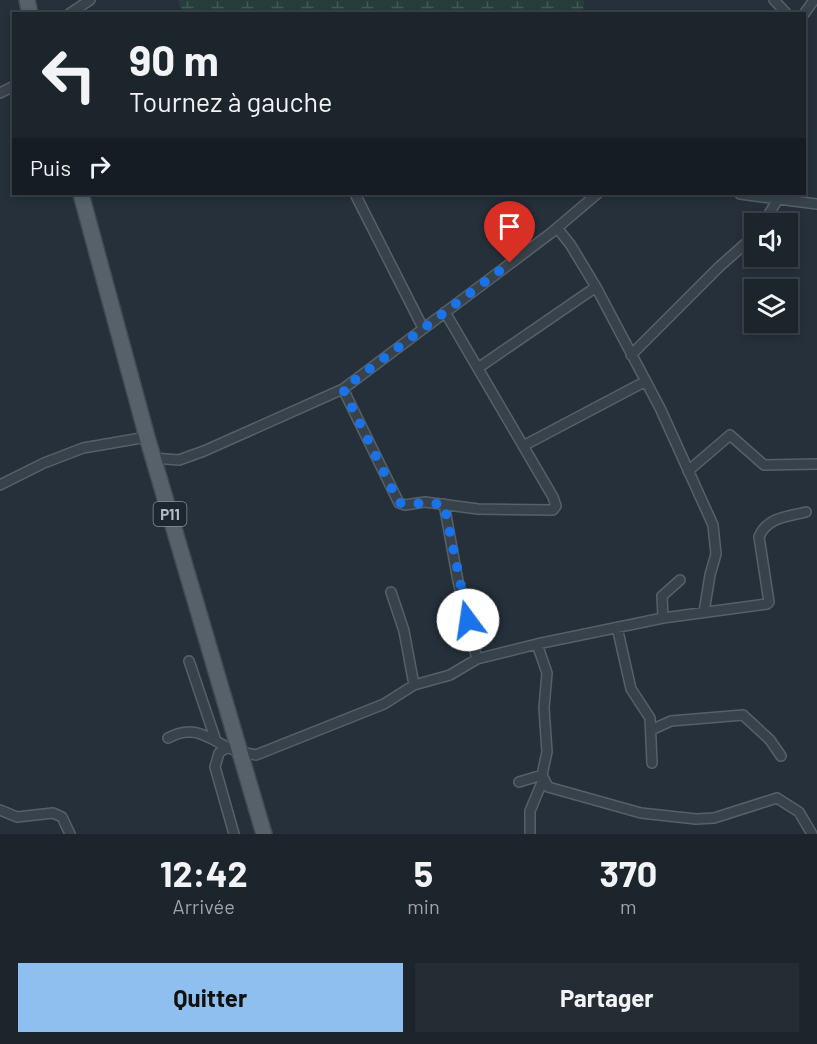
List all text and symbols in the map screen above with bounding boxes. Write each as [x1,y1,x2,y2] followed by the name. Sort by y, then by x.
[129,34,219,84] text: 90 m
[30,36,108,114] icon: left
[129,85,332,117] text: Tournez à gauche
[83,150,116,183] icon: right
[30,154,71,180] text: Puis
[484,201,535,263] pin
[493,210,526,243] icon: arrive
[744,213,798,333] map controls
[744,213,798,267] button: sound
[744,279,798,333] button: layers
[154,502,186,526] road number: P11
[436,588,500,652] position arrow
[160,851,248,894] text: 12:42
[414,851,433,894] text: 5
[599,851,657,894] text: 370
[173,894,235,918] text: Arrivée
[407,894,440,918] text: min
[620,894,637,918] text: m
[18,963,403,1032] button: Quitter
[415,963,799,1032] button: Partager

